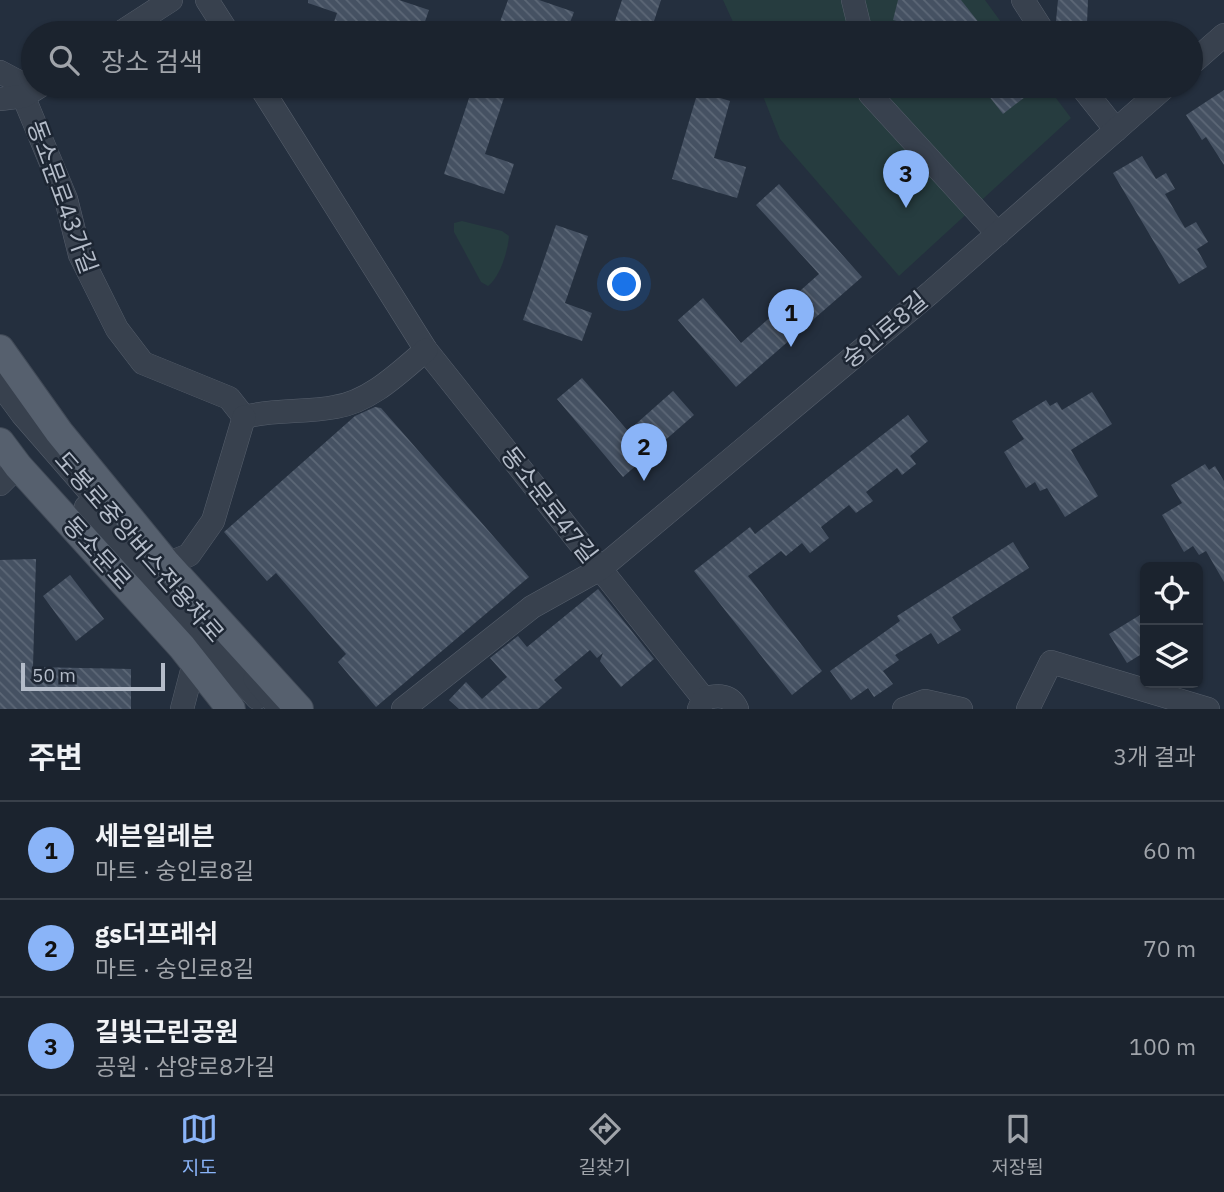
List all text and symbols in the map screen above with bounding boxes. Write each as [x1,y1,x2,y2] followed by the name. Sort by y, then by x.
[21,21,1203,98] search box
[45,41,83,79] icon: search
[101,44,203,78] text: 장소 검색
[20,115,106,278] street label: 동소문로43가길
[883,150,929,208] pin: 3
[607,267,641,301] your location
[835,284,934,375] street label: 숭인로8길
[768,289,814,347] pin: 1
[621,423,667,481] pin: 2
[494,440,605,569] street label: 동소문로47길
[48,444,232,648] street label: 도봉로중앙버스전용차로
[56,509,139,596] street label: 동소문로
[1140,562,1203,688] map controls
[1140,562,1203,625] button: locate
[1140,625,1203,688] button: layers
[21,660,164,692] scale bar
[32,663,76,687] text: 50 m
[28,737,83,776] text: 주변
[1113,741,1196,771] text: 3개 결과
[95,818,215,852] text: 세븐일레븐
[44,835,58,865] text: 1
[1143,835,1196,865] text: 60 m
[95,855,254,885] text: 마트 · 숭인로8길
[95,916,218,950] text: gs더프레쉬
[44,933,58,963] text: 2
[1143,933,1196,963] text: 70 m
[95,953,254,983] text: 마트 · 숭인로8길
[95,1014,239,1048] text: 길빛근린공원
[44,1031,58,1061] text: 3
[1129,1031,1196,1061] text: 100 m
[95,1051,275,1081] text: 공원 · 삼양로8가길
[180,1110,218,1179] tab: 지도
[579,1110,631,1179] tab: 길찾기
[991,1110,1044,1179] tab: 저장됨

